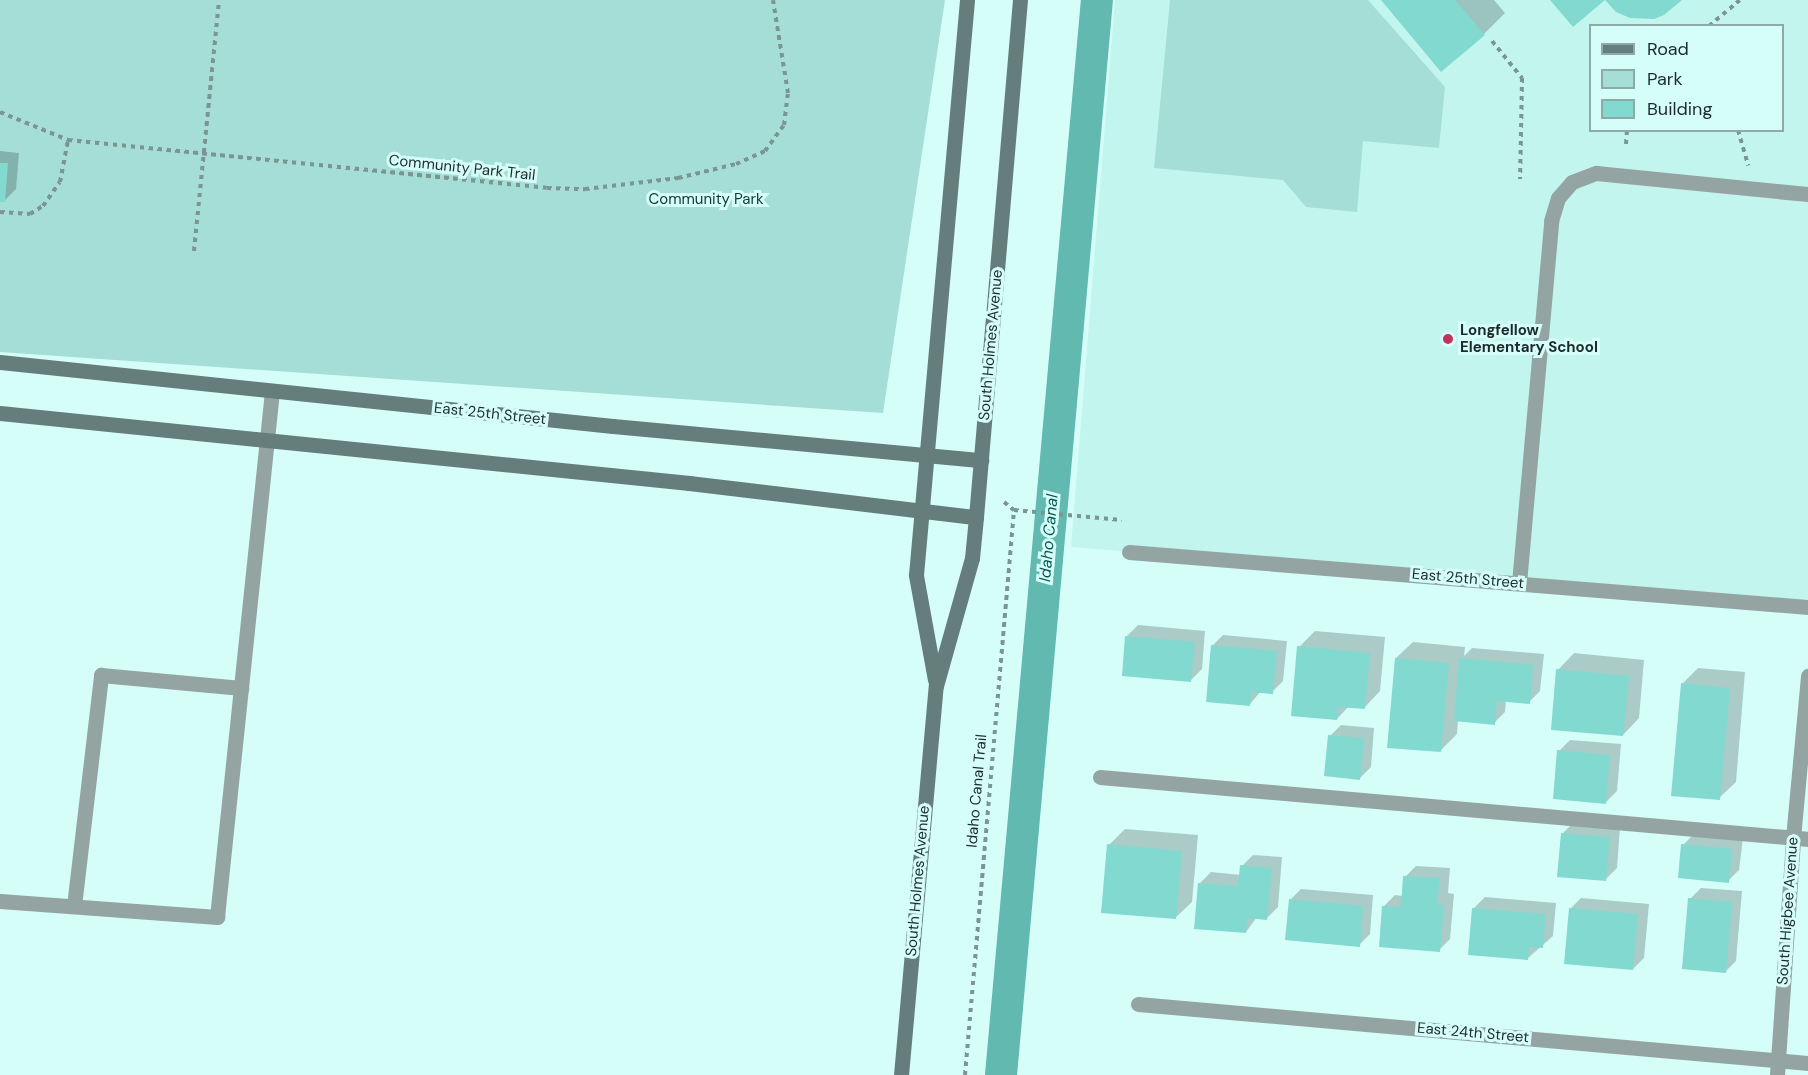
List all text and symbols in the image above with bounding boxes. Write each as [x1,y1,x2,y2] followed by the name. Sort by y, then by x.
[1589,24,1784,132] legend
[1647,37,1689,61] text: Road
[1647,67,1683,91] text: Park
[1647,97,1712,121] text: Building
[388,151,536,185] street label: Community Park Trail
[648,191,764,209] park label: Community Park
[975,269,1007,421] street label: South Holmes Avenue
[1460,321,1598,356] place label: Longfellow Elementary School
[1441,332,1455,346] marker: Longfellow Elementary School
[433,399,547,429] street label: East 25th Street
[1036,493,1062,583] water label: Idaho Canal
[1411,565,1525,593] street label: East 25th Street
[963,734,991,848] street label: Idaho Canal Trail
[902,805,934,957] street label: South Holmes Avenue
[1774,836,1802,986] street label: South Higbee Avenue
[1416,1019,1530,1047] street label: East 24th Street

